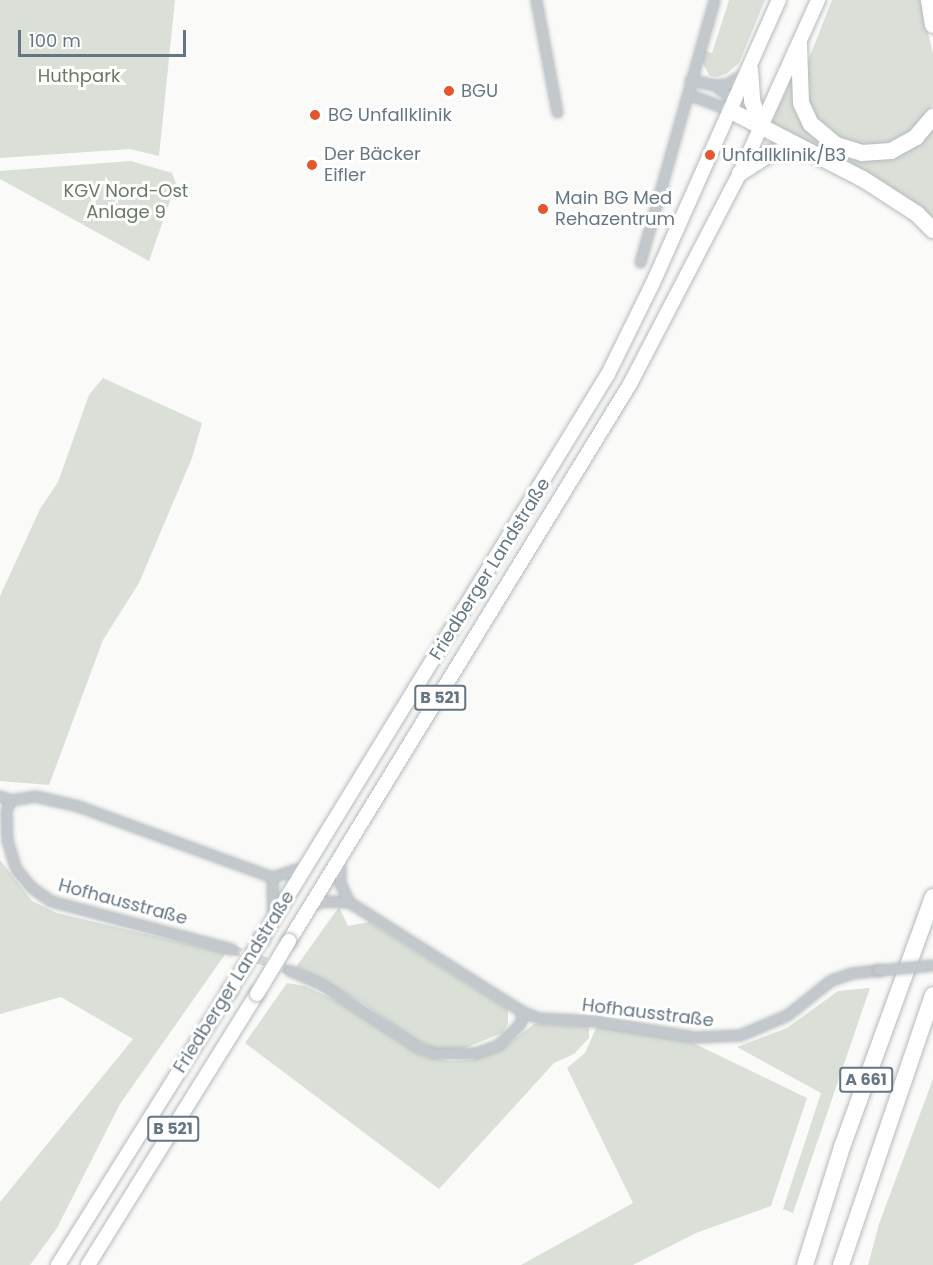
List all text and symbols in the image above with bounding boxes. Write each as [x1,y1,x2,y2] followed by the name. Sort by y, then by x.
[21,18,189,56] scale bar
[29,28,81,53] text: 100 m
[38,65,120,87] park label: Huthpark
[461,80,498,102] place label: BGU
[442,84,456,98] marker: BGU
[328,104,452,126] place label: BG Unfallklinik
[306,106,324,124] marker: BG Unfallklinik
[324,144,421,186] place label: Der Bäcker Eifler
[722,144,846,166] place label: Unfallklinik/B3
[703,148,717,162] marker: Unfallklinik/B3
[305,158,319,172] marker: Der Bäcker Eifler
[64,181,188,224] park label: KGV Nord-Ost Anlage 9
[555,188,675,230] place label: Main BG Med Rehazentrum
[536,202,550,216] marker: Main BG Med Rehazentrum
[425,474,555,664] street label: Friedberger Landstraße
[413,685,467,711] road number: B 521
[56,874,190,930] street label: Hofhausstraße
[169,887,299,1077] street label: Friedberger Landstraße
[581,994,715,1032] street label: Hofhausstraße
[839,1067,893,1093] road number: A 661
[146,1116,200,1142] road number: B 521

